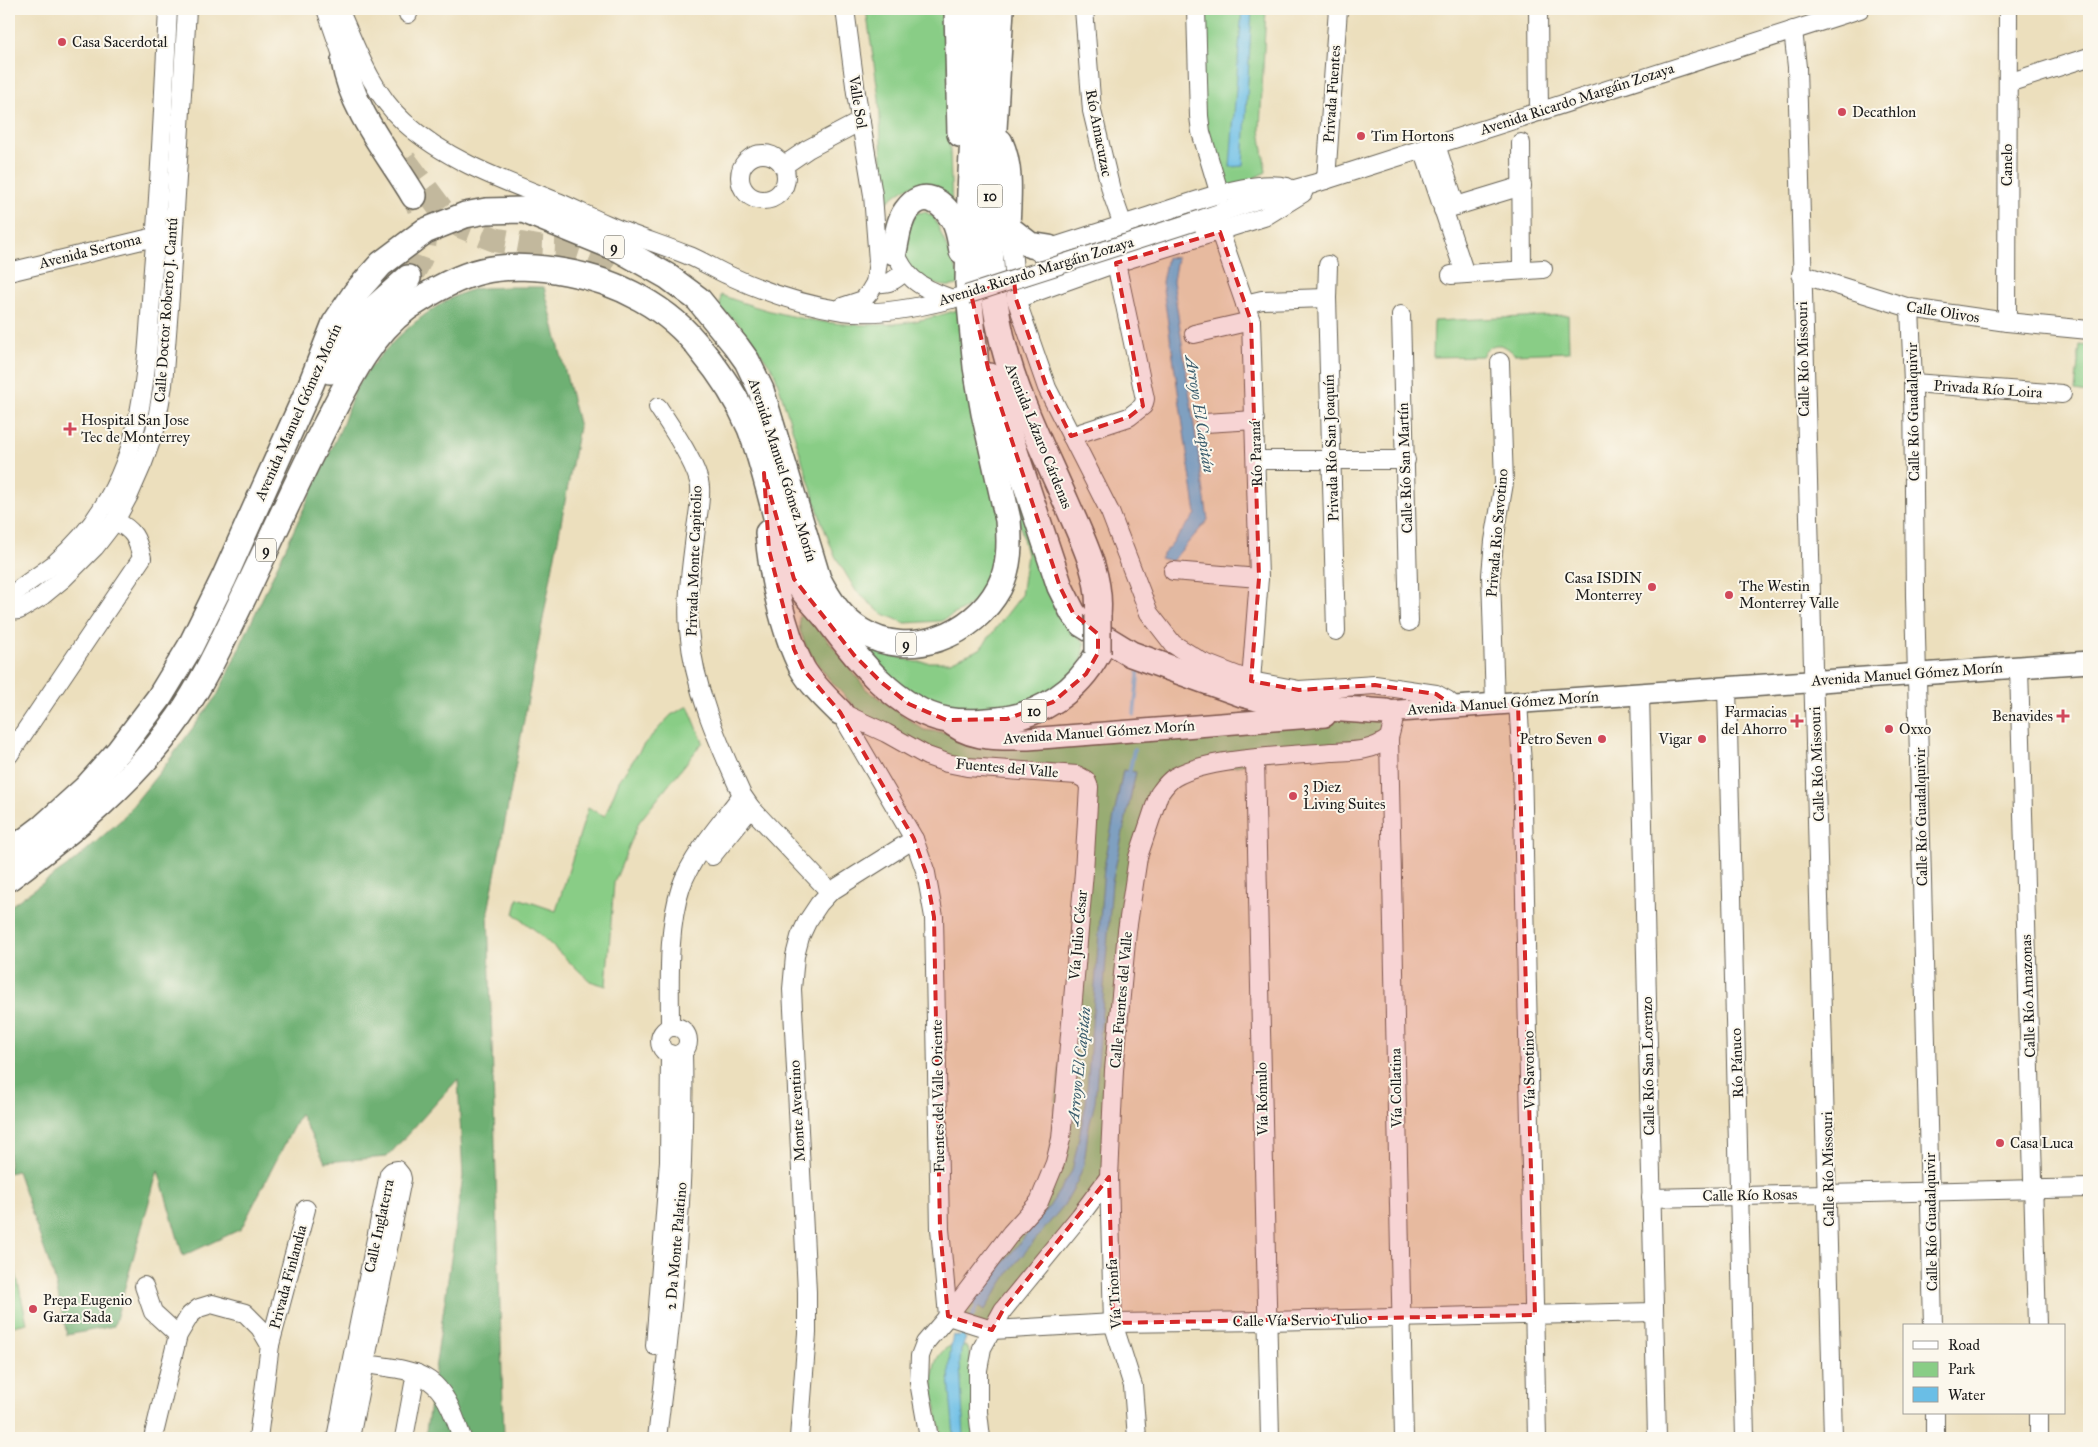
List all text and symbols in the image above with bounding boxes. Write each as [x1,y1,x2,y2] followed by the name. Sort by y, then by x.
[72,33,169,51] place label: Casa Sacerdotal
[56,36,68,48] marker: Casa Sacerdotal
[1320,45,1344,143] street label: Privada Fuentes
[1477,59,1677,139] street label: Avenida Ricardo Margáin Zozaya
[845,73,871,131] street label: Valle Sol
[1082,88,1116,178] street label: Río Amacuzac
[1852,103,1916,121] place label: Decathlon
[1836,106,1848,118] marker: Decathlon
[1371,127,1454,145] place label: Tim Hortons
[1355,130,1367,142] marker: Tim Hortons
[1998,143,2016,186] street label: Canelo
[978,185,1002,208] road number: 10
[151,217,182,403] street label: Calle Doctor Roberto J. Cantú
[36,229,143,273] street label: Avenida Sertoma
[935,233,1136,310] street label: Avenida Ricardo Margáin Zozaya
[604,236,624,258] road number: 9
[1905,297,1981,327] street label: Calle Olivos
[1793,301,1813,417] street label: Calle Río Missouri
[250,321,345,504] street label: Avenida Manuel Gómez Morín
[1903,342,1924,482] street label: Calle Río Guadalquivir
[1180,352,1219,475] water label: Arroyo El Capitán
[1001,360,1076,511] street label: Avenida Lázaro Cárdenas
[1319,374,1344,522] street label: Privada Río San Joaquín
[745,375,821,564] street label: Avenida Manuel Gómez Morín
[1933,376,2044,402] street label: Privada Río Loira
[1394,402,1416,534] street label: Calle Río San Martín
[81,411,191,446] place label: Hospital San Jose Tec de Monterrey
[1246,420,1266,488] street label: Río Paraná
[63,422,77,436] marker: Hospital San Jose Tec de Monterrey
[1482,468,1512,598] street label: Privada Rio Savotino
[682,485,706,637] street label: Privada Monte Capitolio
[256,538,276,562] road number: 9
[1565,569,1643,604] place label: Casa ISDIN Monterrey
[1739,577,1839,612] place label: The Westin Monterrey Valle
[1646,581,1658,593] marker: Casa ISDIN Monterrey
[1723,589,1735,601] marker: The Westin Monterrey Valle
[896,633,916,656] road number: 9
[1810,658,2003,690] street label: Avenida Manuel Gómez Morín
[1406,687,1599,719] street label: Avenida Manuel Gómez Morín
[1022,699,1046,722] road number: 10
[1721,703,1787,738] place label: Farmacias del Ahorro
[1806,706,1828,822] street label: Calle Río Missouri
[1992,707,2053,725] place label: Benavides
[2057,710,2069,722] marker: Benavides
[1791,715,1803,727] marker: Farmacias del Ahorro
[1002,716,1195,748] street label: Avenida Manuel Gómez Morín
[1899,720,1932,738] place label: Oxxo
[1883,723,1895,735] marker: Oxxo
[1520,730,1592,748] place label: Petro Seven
[1657,730,1692,748] place label: Vigar
[1596,733,1608,745] marker: Petro Seven
[1696,733,1708,745] marker: Vigar
[1911,747,1932,887] street label: Calle Río Guadalquivir
[955,755,1059,781] street label: Fuentes del Valle
[1303,778,1385,813] place label: 3 Diez Living Suites
[1287,790,1299,802] marker: 3 Diez Living Suites
[1065,889,1092,982] street label: Vía Julio César
[1106,931,1136,1069] street label: Calle Fuentes del Valle
[2017,934,2039,1058] street label: Calle Río Amazonas
[1638,996,1658,1136] street label: Calle Río San Lorenzo
[1063,1005,1096,1128] water label: Arroyo El Capitán
[928,1019,948,1173] street label: Fuentes del Valle Oriente
[1727,1027,1747,1098] street label: Río Pánuco
[1519,1030,1539,1110] street label: Vía Savotino
[1386,1047,1406,1129] street label: Vía Collatina
[785,1059,809,1162] street label: Monte Aventino
[1252,1062,1272,1137] street label: Vía Rómulo
[1818,1111,1838,1227] street label: Calle Río Missouri
[2010,1134,2074,1152] place label: Casa Luca
[1994,1137,2006,1149] marker: Casa Luca
[1921,1152,1942,1292] street label: Calle Río Guadalquivir
[360,1177,398,1274] street label: Calle Inglaterra
[661,1181,691,1311] street label: 2 Da Monte Palatino
[1702,1185,1798,1205] street label: Calle Río Rosas
[265,1222,311,1331] street label: Privada Finlandia
[1103,1258,1126,1331] street label: Vía Trionfa
[43,1291,132,1326] place label: Prepa Eugenio Garza Sada
[27,1303,39,1315] marker: Prepa Eugenio Garza Sada
[1233,1310,1368,1330] street label: Calle Vía Servio Tulio
[1903,1324,2066,1414] legend
[1948,1336,1980,1354] text: Road
[1948,1360,1975,1378] text: Park
[1948,1386,1985,1404] text: Water

